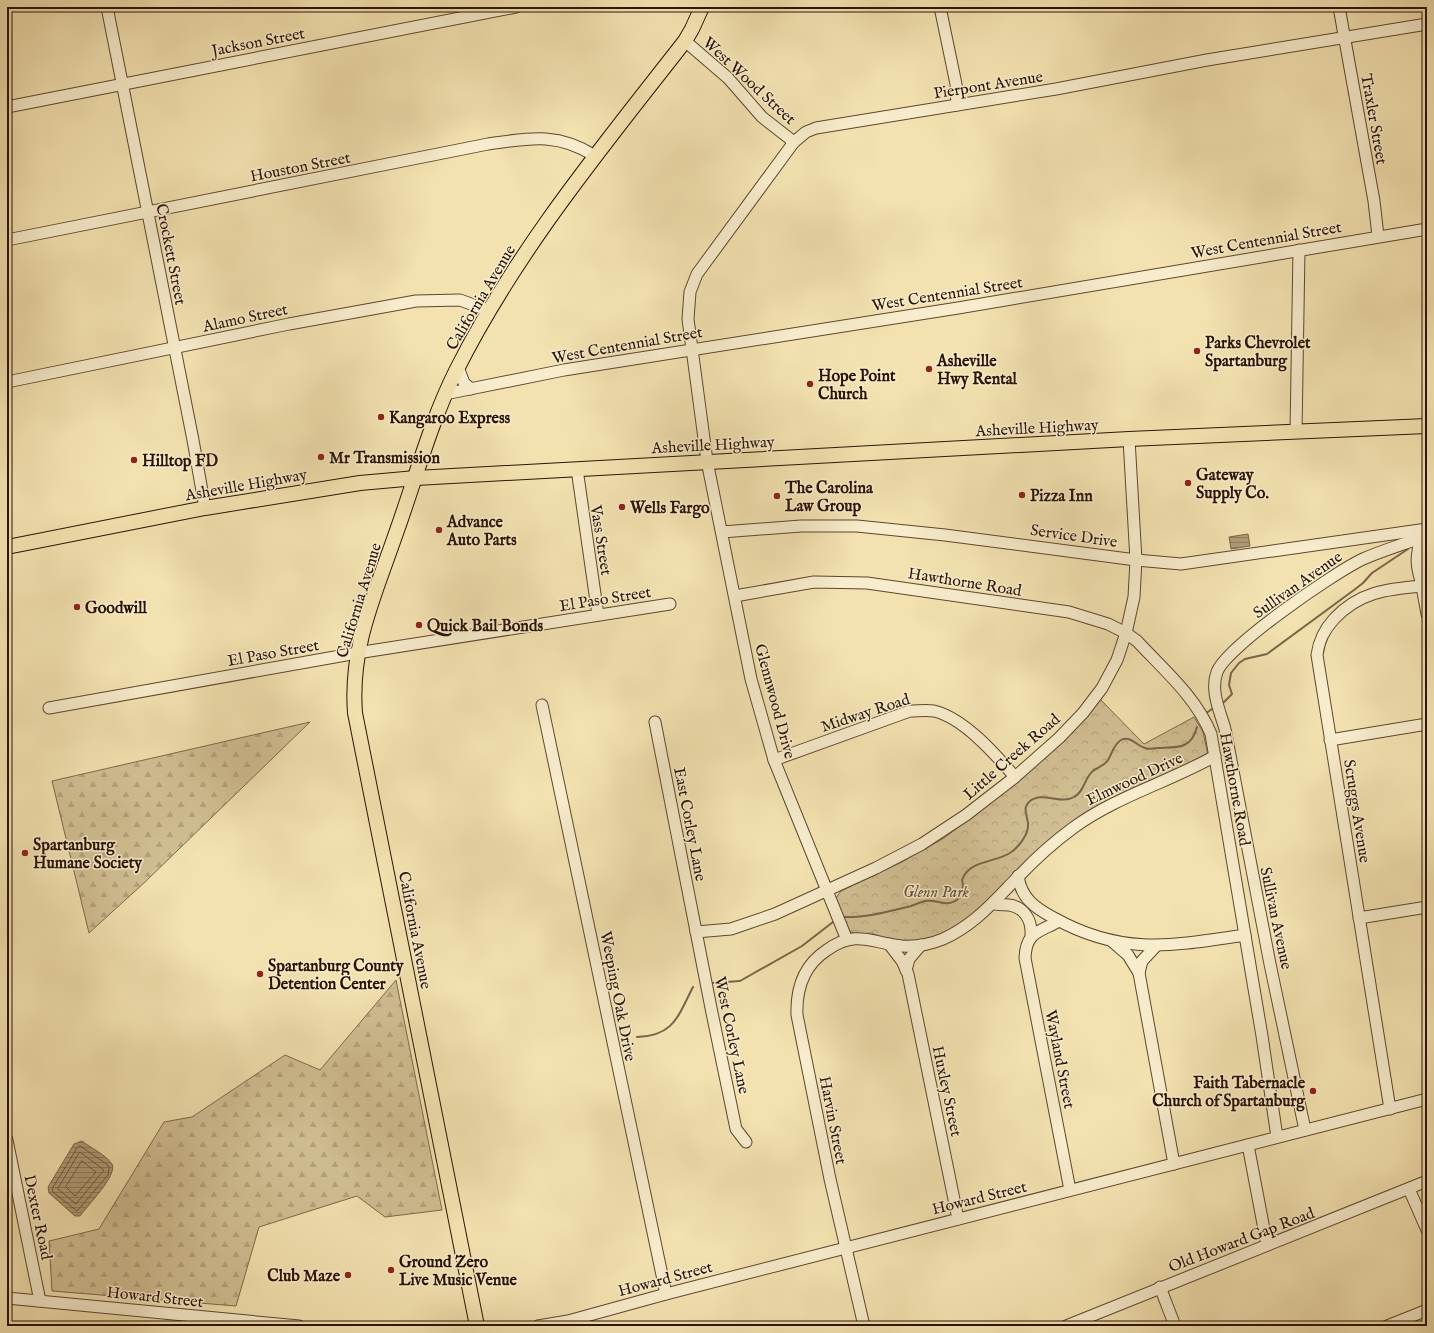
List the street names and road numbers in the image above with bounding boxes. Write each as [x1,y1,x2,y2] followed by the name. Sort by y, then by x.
[208,24,307,62] street label: Jackson Street
[698,33,800,130] street label: West Wood Street
[932,67,1044,104] street label: Pierpont Avenue
[1355,72,1391,167] street label: Traxler Street
[249,148,353,187] street label: Houston Street
[150,202,190,307] street label: Crockett Street
[1190,218,1344,264] street label: West Centennial Street
[442,242,521,354] street label: California Avenue
[870,273,1025,317] street label: West Centennial Street
[200,300,290,338] street label: Alamo Street
[551,323,705,369] street label: West Centennial Street
[974,416,1099,442] street label: Asheville Highway
[650,433,775,459] street label: Asheville Highway
[183,465,309,507] street label: Asheville Highway
[584,503,616,577] street label: Vass Street
[1029,521,1119,553] street label: Service Drive
[333,541,387,661] street label: California Avenue
[1250,548,1347,624] street label: Sullivan Avenue
[906,564,1023,602] street label: Hawthorne Road
[558,583,653,617] street label: El Paso Street
[226,636,321,672] street label: El Paso Street
[749,642,799,761] street label: Glennwood Drive
[819,690,913,738] street label: Midway Road
[960,710,1065,805] street label: Little Creek Road
[1214,731,1254,848] street label: Hawthorne Road
[1083,749,1186,811] street label: Elmwood Drive
[1338,758,1374,865] street label: Scruggs Avenue
[668,766,710,883] street label: East Corley Lane
[1254,865,1296,972] street label: Sullivan Avenue
[393,870,435,991] street label: California Avenue
[595,930,639,1063] street label: Weeping Oak Drive
[709,975,753,1096] street label: West Corley Lane
[1040,1008,1079,1111] street label: Wayland Street
[927,1044,966,1139] street label: Huxley Street
[814,1074,851,1167] street label: Harvin Street
[18,1173,56,1262] street label: Dexter Road
[930,1177,1029,1220] street label: Howard Street
[1166,1204,1318,1278] street label: Old Howard Gap Road
[616,1258,715,1302] street label: Howard Street
[106,1283,205,1313] street label: Howard Street

